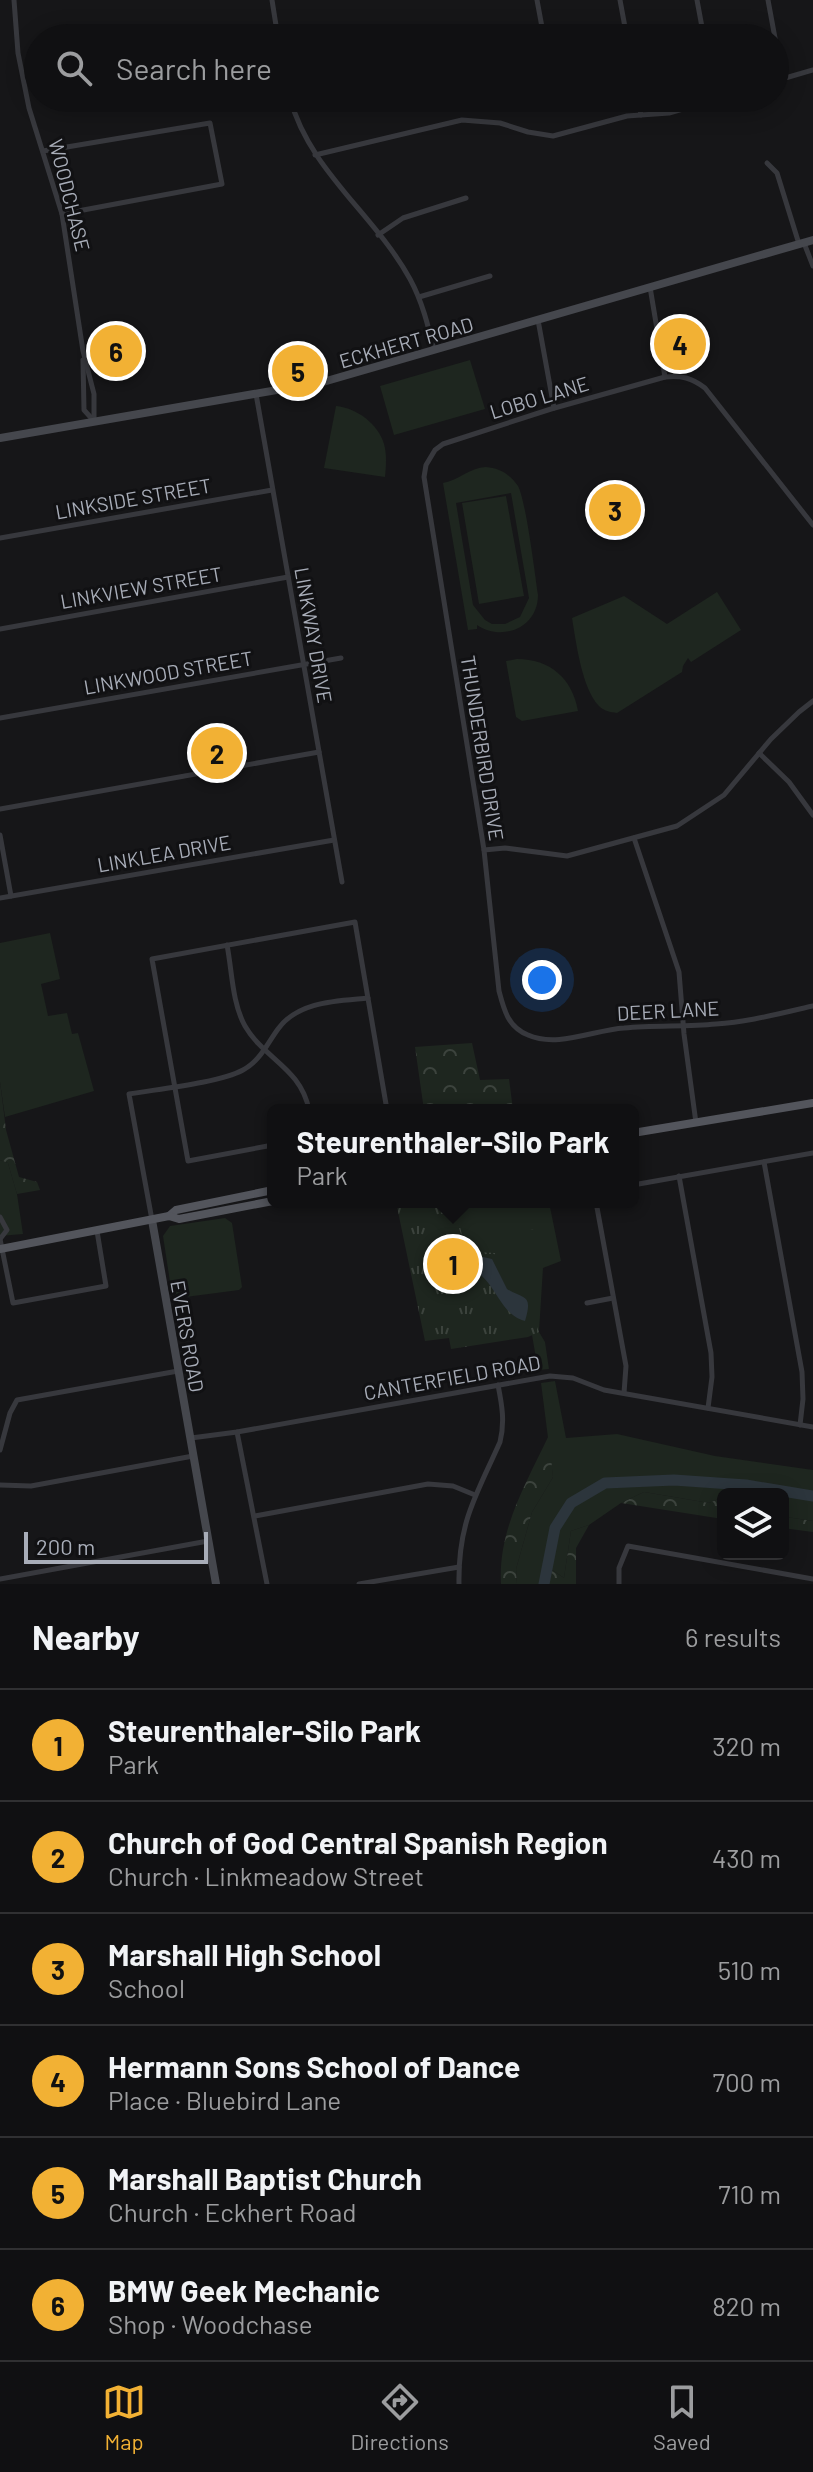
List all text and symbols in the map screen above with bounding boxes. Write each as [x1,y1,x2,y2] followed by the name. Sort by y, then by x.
[24,24,789,112] search box
[52,46,96,90] icon: search
[116,50,272,86] text: Search here
[44,136,96,254] street label: WOODCHASE
[336,311,476,373] street label: ECKHERT ROAD
[654,314,706,374] pin: 4
[90,321,142,381] pin: 6
[272,341,324,401] pin: 5
[487,371,591,423] street label: LOBO LANE
[53,472,213,524] street label: LINKSIDE STREET
[589,480,641,540] pin: 3
[58,561,224,613] street label: LINKVIEW STREET
[290,565,338,705] street label: LINKWAY DRIVE
[82,645,254,699] street label: LINKWOOD STREET
[457,654,509,842] street label: THUNDERBIRD DRIVE
[191,723,243,783] pin: 2
[95,829,233,877] street label: LINKLEA DRIVE
[522,960,562,1000] your location
[616,995,720,1025] street label: DEER LANE
[267,1104,639,1208] popup
[297,1123,609,1159] text: Steurenthaler-Silo Park
[297,1159,348,1190] text: Park
[427,1234,479,1294] pin: 1
[166,1278,210,1394] street label: EVERS ROAD
[362,1350,542,1404] street label: CANTERFIELD ROAD
[717,1488,789,1560] map controls
[717,1488,789,1560] button: layers
[24,1528,208,1564] scale bar
[36,1533,95,1559] text: 200 m
[32,1616,140,1657] text: Nearby
[685,1621,781,1652] text: 6 results
[108,1712,421,1748] text: Steurenthaler-Silo Park
[53,1730,63,1761] text: 1
[712,1730,781,1761] text: 320 m
[108,1748,159,1779] text: Park
[108,1824,608,1860] text: Church of God Central Spanish Region
[51,1842,65,1873] text: 2
[712,1842,781,1873] text: 430 m
[108,1860,424,1891] text: Church · Linkmeadow Street
[108,1936,381,1972] text: Marshall High School
[51,1954,65,1985] text: 3
[718,1954,781,1985] text: 510 m
[108,1972,185,2003] text: School
[108,2048,520,2084] text: Hermann Sons School of Dance
[50,2066,66,2097] text: 4
[713,2066,781,2097] text: 700 m
[108,2084,341,2115] text: Place · Bluebird Lane
[108,2160,422,2196] text: Marshall Baptist Church
[51,2178,65,2209] text: 5
[718,2178,781,2209] text: 710 m
[108,2196,356,2227] text: Church · Eckhert Road
[108,2272,380,2308] text: BMW Geek Mechanic
[51,2290,65,2321] text: 6
[712,2290,781,2321] text: 820 m
[108,2308,313,2339] text: Shop · Woodchase
[102,2380,146,2454] tab: Map
[350,2380,449,2454] tab: Directions
[653,2380,711,2454] tab: Saved

